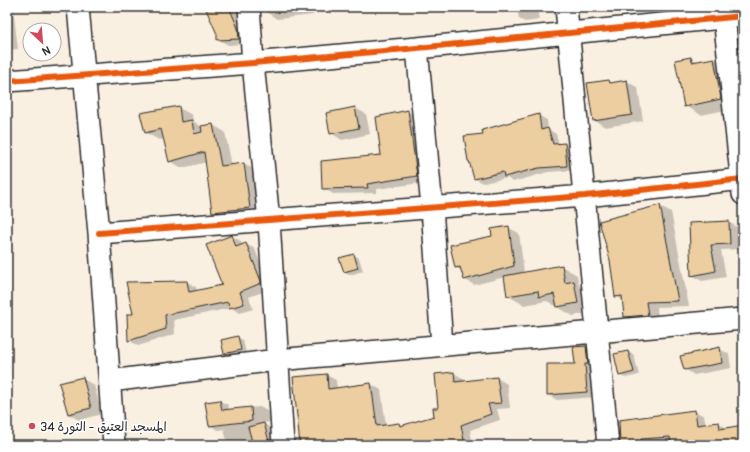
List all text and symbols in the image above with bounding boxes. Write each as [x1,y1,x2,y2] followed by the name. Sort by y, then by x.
[22,22,62,62] north arrow
[39,43,52,58] text: N
[40,419,167,435] place label: المسجد العتيق - الثورة 34
[27,421,37,431] marker: المسجد العتيق - الثورة 34

